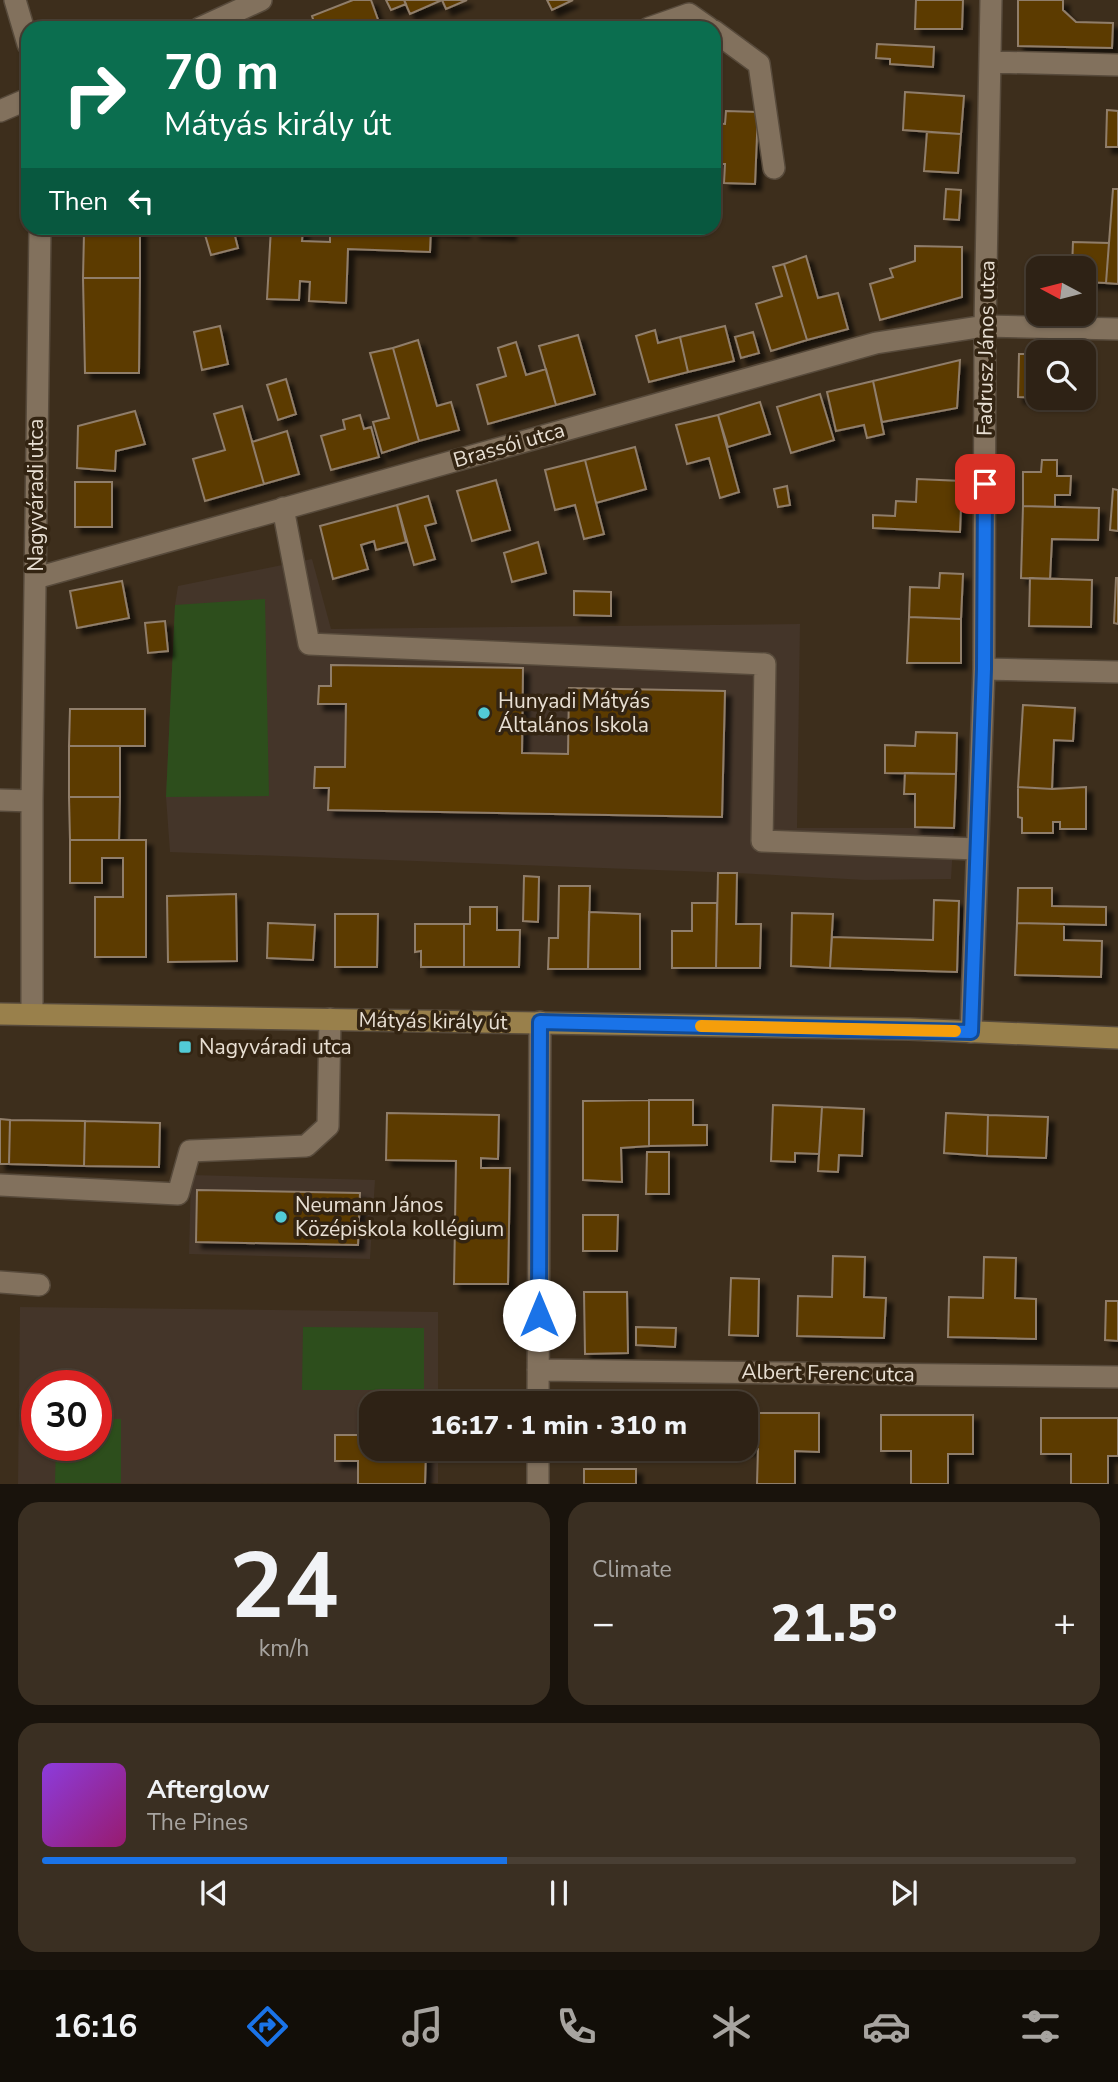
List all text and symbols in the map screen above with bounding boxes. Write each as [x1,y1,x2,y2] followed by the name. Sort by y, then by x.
[164,39,279,106] text: 70 m
[49,49,140,140] icon: right
[164,103,391,146] text: Mátyás király út
[122,182,160,220] icon: left
[49,184,108,219] text: Then
[1026,256,1096,326] north arrow
[1026,256,1096,410] map controls
[970,260,1002,436] street label: Fadrusz János utca
[1026,340,1096,410] button: search
[450,416,568,474] street label: Brassói utca
[22,419,50,571] street label: Nagyváradi utca
[955,454,1015,514] pin
[966,465,1004,503] icon: arrive
[498,687,650,739] place label: Hunyadi Mátyás Általános Iskola
[476,705,492,721] marker: Hunyadi Mátyás Általános Iskola
[358,1006,508,1036] street label: Mátyás király út
[199,1033,352,1061] place label: Nagyváradi utca
[177,1039,193,1055] marker: Nagyváradi utca
[295,1191,504,1243] place label: Neumann János Középiskola kollégium
[273,1209,289,1225] marker: Neumann János Középiskola kollégium
[502,1278,576,1352] position arrow
[741,1357,915,1389] street label: Albert Ferenc utca
[21,1370,112,1461] speed limit sign: 30
[430,1408,687,1443] text: 16:17 · 1 min · 310 m
[229,1525,339,1649] text: 24
[592,1554,672,1585] text: Climate
[770,1588,898,1659] text: 21.5°
[592,1598,615,1649] text: −
[1053,1598,1076,1649] text: +
[259,1633,309,1664] text: km/h
[147,1772,270,1807] text: Afterglow
[147,1807,248,1838] text: The Pines
[195,1874,233,1912] icon: previous
[540,1874,578,1912] icon: pause
[885,1874,923,1912] icon: next
[243,2002,292,2051] icon: directions
[398,2002,447,2051] icon: music
[552,2002,601,2051] icon: phone
[707,2002,756,2051] icon: climate
[862,2002,911,2051] icon: car
[1016,2002,1065,2051] icon: filters
[53,2005,138,2048] text: 16:16

